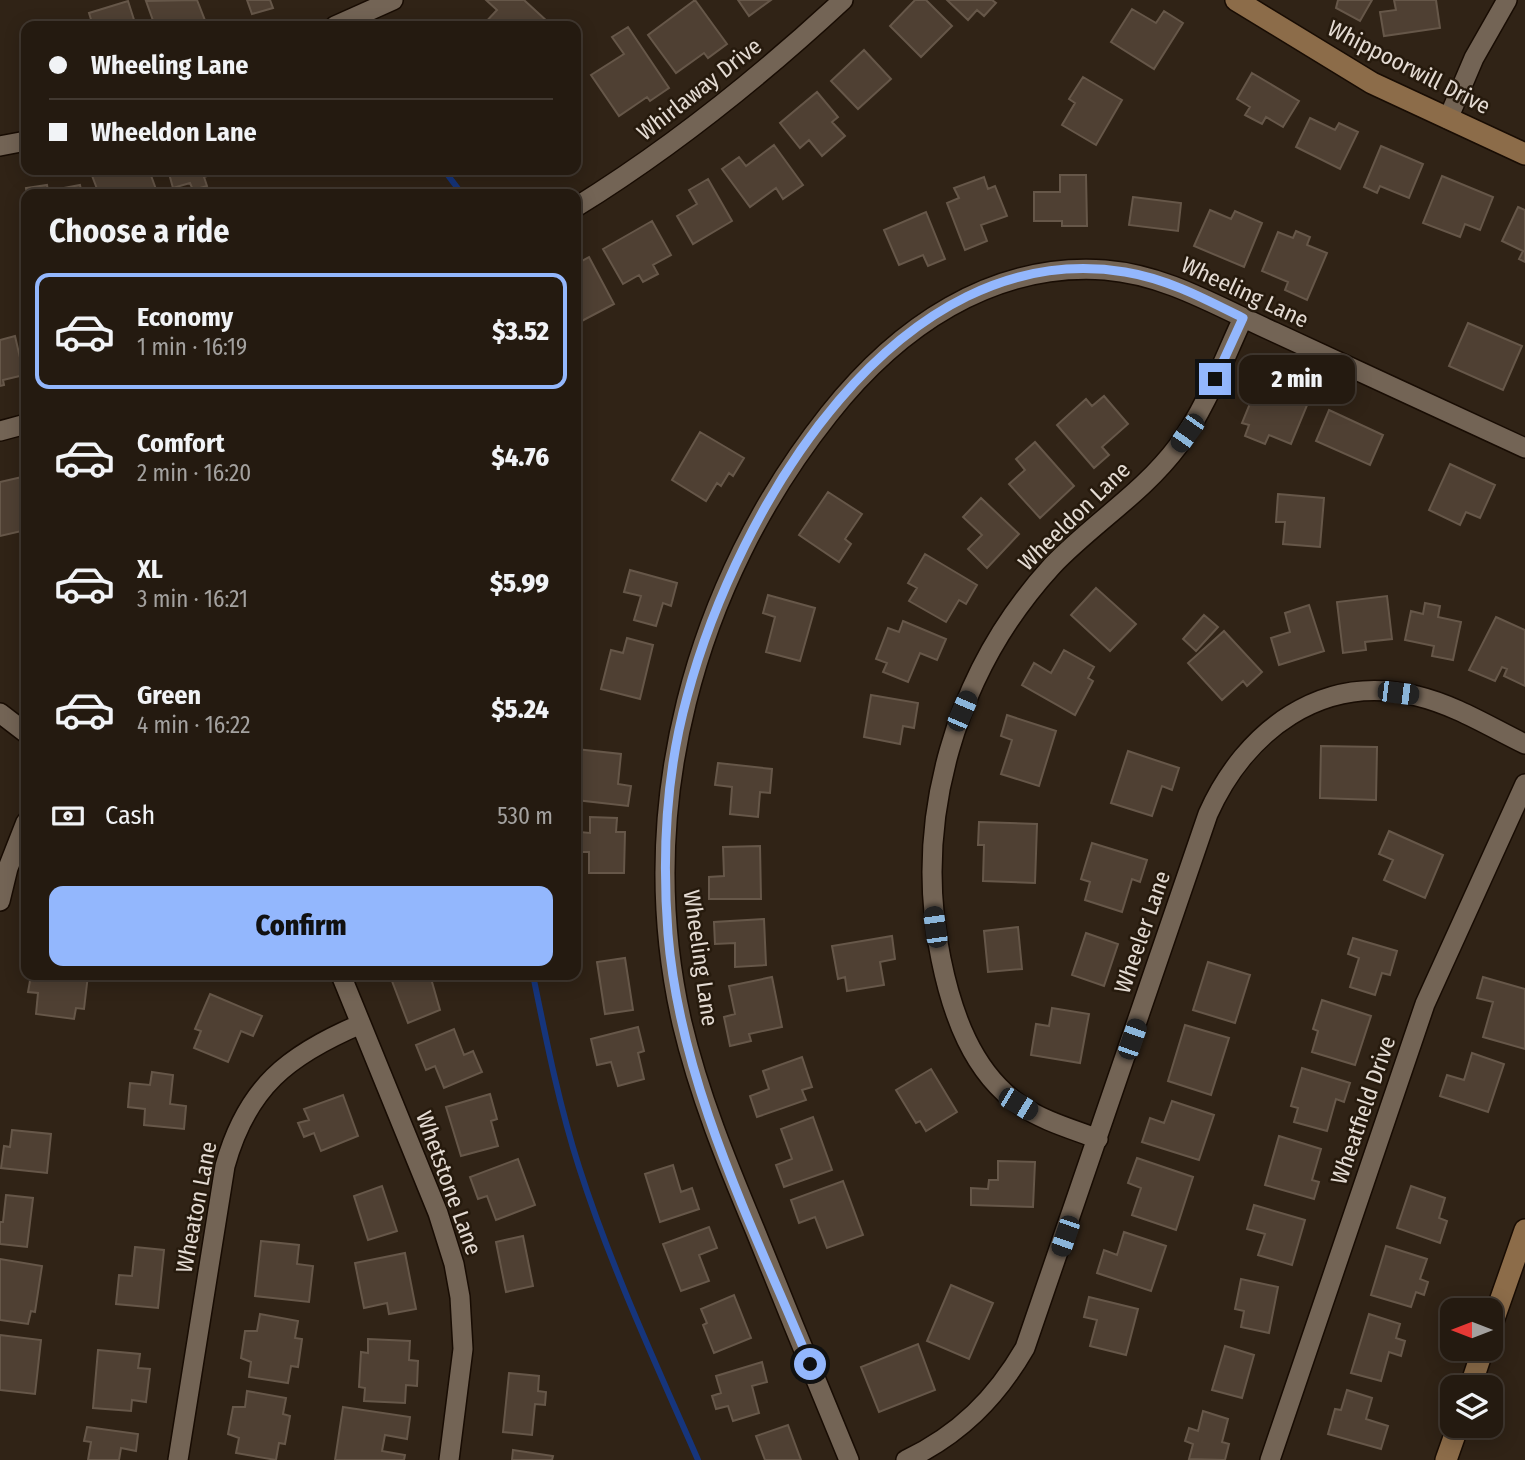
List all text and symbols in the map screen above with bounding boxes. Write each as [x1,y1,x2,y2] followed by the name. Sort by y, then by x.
[1323,14,1495,120] street label: Whippoorwill Drive
[631,32,767,146] street label: Whirlaway Drive
[91,50,249,81] text: Wheeling Lane
[91,117,257,148] text: Wheeldon Lane
[49,212,230,250] text: Choose a ride
[1177,250,1313,334] street label: Wheeling Lane
[53,300,116,363] icon: car
[137,302,233,333] text: Economy
[492,316,549,347] text: $3.52
[137,333,247,361] text: 1 min · 16:19
[1240,354,1355,404] callout: 2 min
[1199,363,1231,395] route end
[1272,365,1322,393] text: 2 min
[1167,410,1208,456] car
[53,426,116,489] icon: car
[137,428,225,459] text: Comfort
[492,442,549,473] text: $4.76
[1012,456,1136,576] street label: Wheeldon Lane
[137,459,251,487] text: 2 min · 16:20
[53,552,116,615] icon: car
[137,554,163,585] text: XL
[490,568,549,599] text: $5.99
[137,585,248,613] text: 3 min · 16:21
[53,678,116,741] icon: car
[137,680,201,711] text: Green
[1376,680,1421,706] car
[945,688,980,734] car
[492,694,549,725] text: $5.24
[137,711,250,739] text: 4 min · 16:22
[49,797,87,835] icon: cash
[105,800,155,831] text: Cash
[497,802,553,830] text: 530 m
[1108,867,1176,997] street label: Wheeler Lane
[49,886,553,966] button: Confirm
[678,888,724,1028] street label: Wheeling Lane
[922,905,949,949] car
[1116,1016,1149,1062] car
[1325,1032,1401,1188] street label: Wheatfield Drive
[995,1084,1042,1124] car
[410,1107,488,1259] street label: Whetstone Lane
[170,1139,222,1275] street label: Wheaton Lane
[1049,1213,1082,1259] car
[1440,1298,1503,1362] north arrow
[1440,1298,1503,1438] map controls
[794,1348,826,1380] route start
[1440,1375,1503,1438] button: layers

